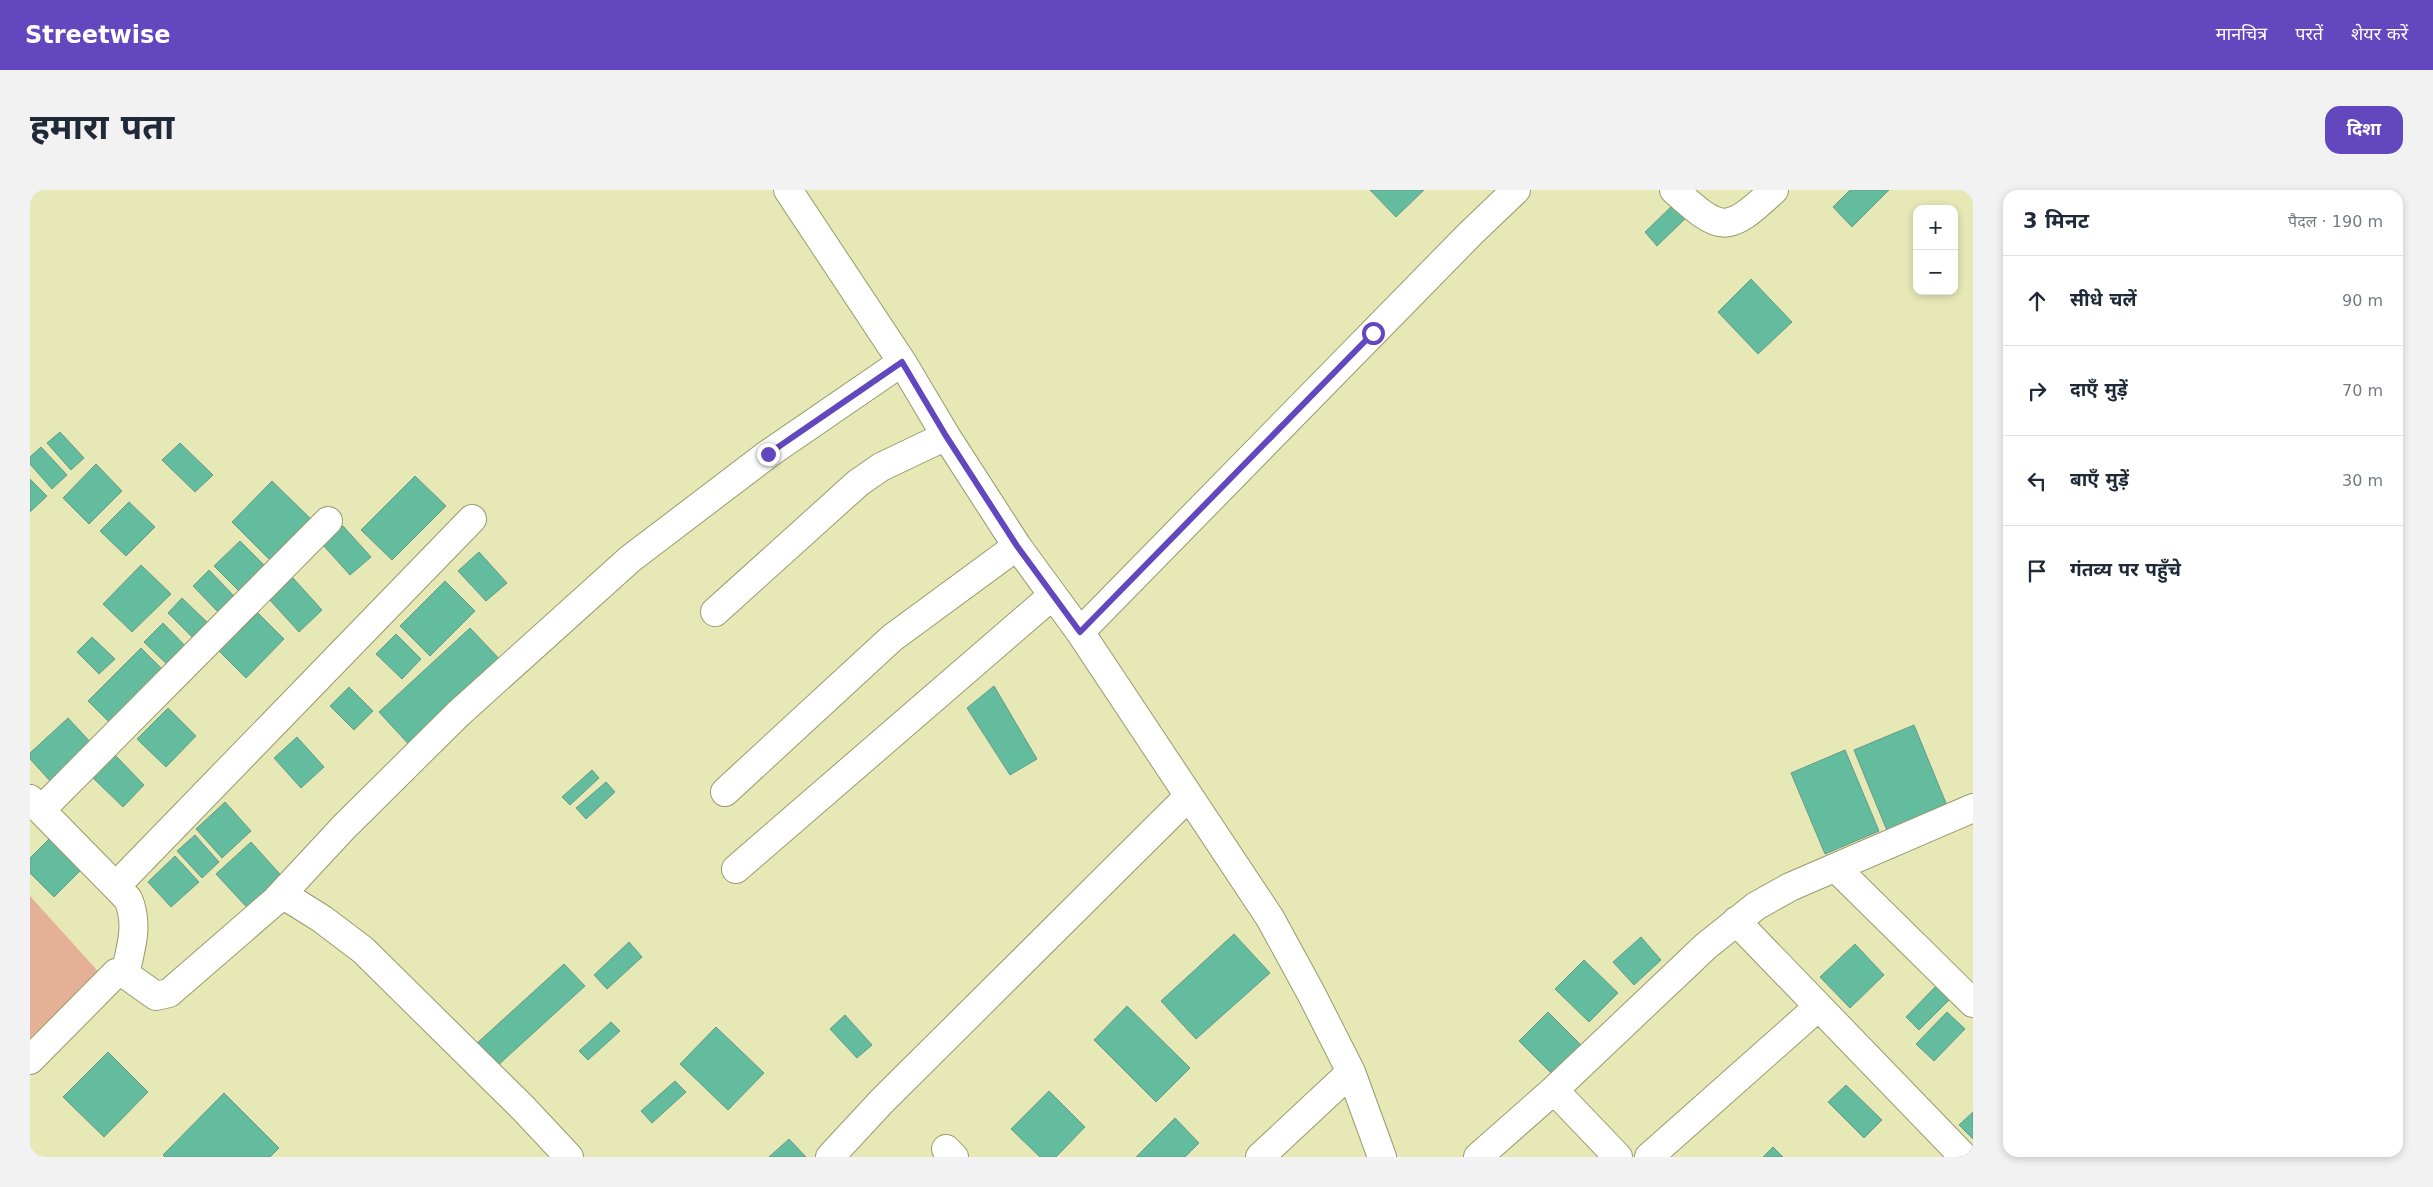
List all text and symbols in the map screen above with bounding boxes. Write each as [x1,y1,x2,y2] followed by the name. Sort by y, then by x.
[25,21,171,49] text: Streetwise
[2216,23,2267,44] text: मानचित्र
[2295,23,2323,44] text: परतें
[2351,23,2408,44] text: शेयर करें
[2325,106,2403,154] button: दिशा
[30,107,174,147] text: हमारा पता
[1913,205,1958,295] map controls
[1913,205,1958,250] button: +
[2023,209,2089,233] text: 3 मिनट
[2288,212,2383,231] text: पैदल · 190 m
[1913,250,1958,295] button: −
[2023,287,2051,315] icon: ahead
[2070,288,2137,310] text: सीधे चलें
[2342,291,2383,310] text: 90 m
[1362,322,1385,345] route start
[2023,377,2051,405] icon: right
[2070,378,2128,400] text: दाएँ मुड़ें
[2342,381,2383,400] text: 70 m
[757,443,780,466] route end
[2023,467,2051,495] icon: left
[2070,468,2129,490] text: बाएँ मुड़ें
[2342,471,2383,490] text: 30 m
[2023,557,2051,585] icon: arrive
[2070,558,2181,580] text: गंतव्य पर पहुँचे

